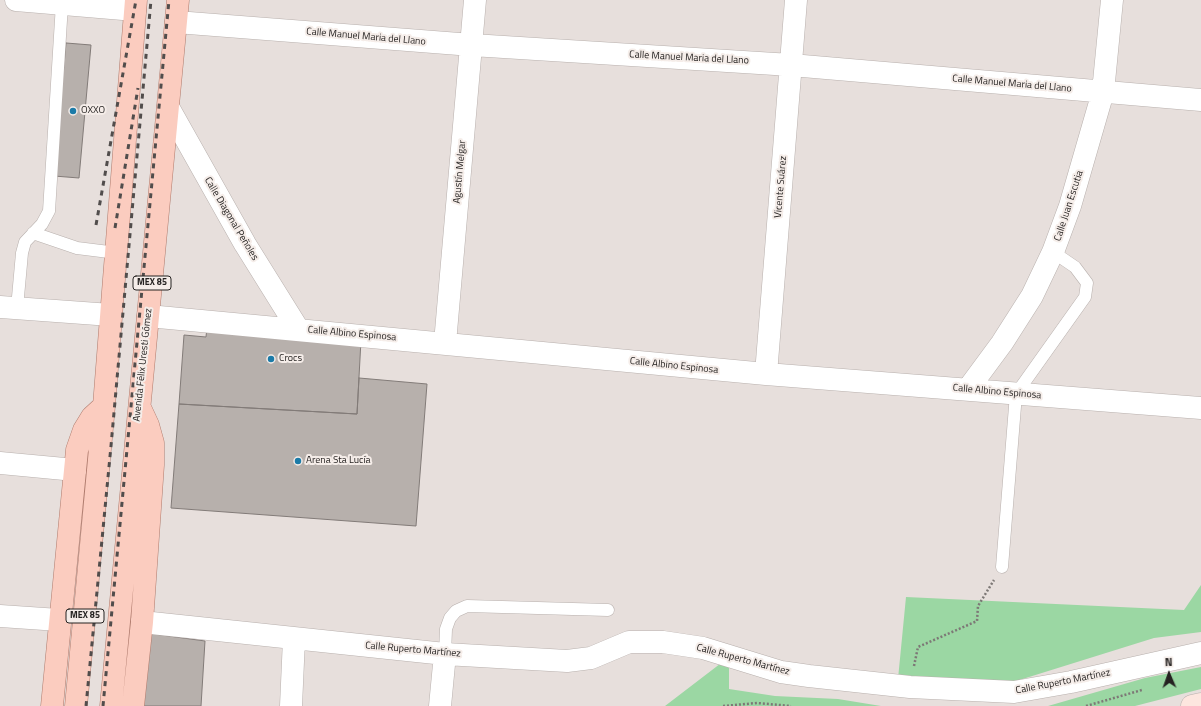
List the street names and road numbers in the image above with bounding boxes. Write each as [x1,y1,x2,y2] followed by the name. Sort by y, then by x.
[306,26,426,48] street label: Calle Manuel Maria del Llano
[629,49,749,67] street label: Calle Manuel Maria del Llano
[952,73,1072,95] street label: Calle Manuel Maria del Llano
[451,140,469,204] street label: Agustín Melgar
[772,156,790,218] street label: Vicente Suárez
[1052,169,1086,243] street label: Calle Juan Escutia
[201,175,261,263] street label: Calle Diagonal Peñoles
[133,276,171,290] road number: MEX 85
[131,308,155,422] street label: Avenida Félix Uresti Gómez
[307,324,397,344] street label: Calle Albino Espinosa
[629,355,719,377] street label: Calle Albino Espinosa
[952,382,1042,402] street label: Calle Albino Espinosa
[66,609,104,623] road number: MEX 85
[365,640,461,660] street label: Calle Ruperto Martínez
[695,642,791,678] street label: Calle Ruperto Martínez
[1015,667,1111,697] street label: Calle Ruperto Martínez

